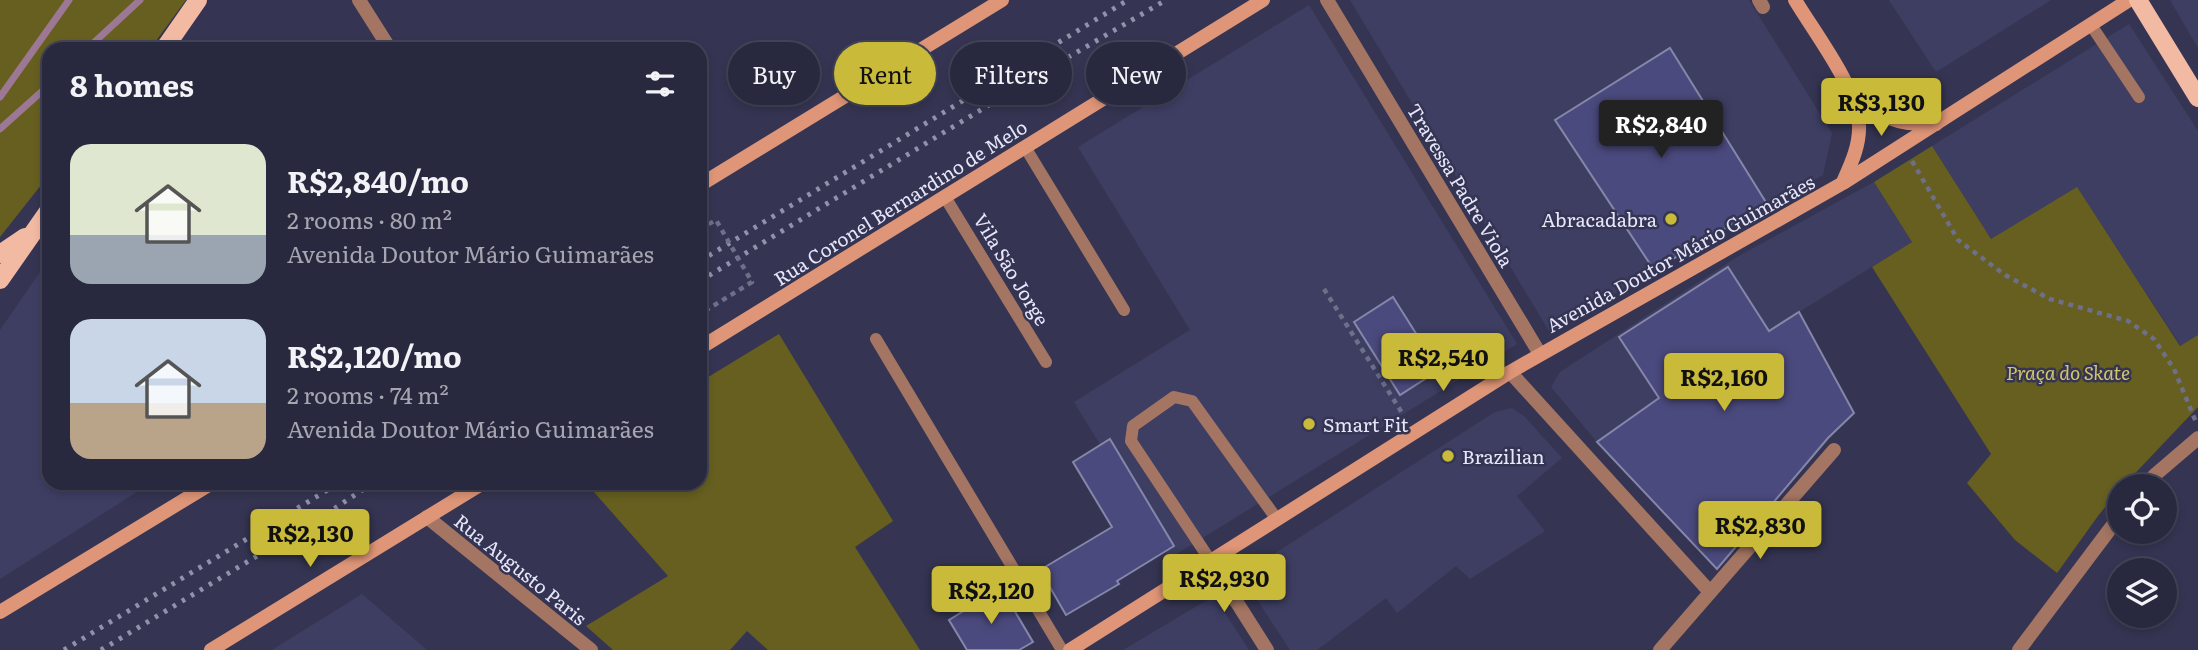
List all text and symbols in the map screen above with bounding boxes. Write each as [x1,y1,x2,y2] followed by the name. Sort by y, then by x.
[728,42,820,105] chip: Buy
[834,42,936,105] chip: Rent
[950,42,1072,105] chip: Filters
[1086,42,1186,105] chip: New
[70,62,194,106] text: 8 homes
[641,65,679,103] icon: filters
[1816,78,1946,138] pin: R$3,130
[1837,84,1925,118] text: R$3,130
[1401,98,1521,273] street label: Travessa Padre Viola
[1596,100,1726,160] pin: R$2,840
[1615,106,1707,140] text: R$2,840
[768,112,1032,292] street label: Rua Coronel Bernardino de Melo
[287,158,469,202] text: R$2,840/mo
[1541,167,1820,339] street label: Avenida Doutor Mário Guimarães
[126,172,210,256] icon: home
[287,202,452,236] text: 2 rooms · 80 m²
[1541,205,1658,233] place label: Abracadabra
[967,208,1057,331] street label: Vila São Jorge
[1663,211,1679,227] marker: Abracadabra
[287,236,654,270] text: Avenida Doutor Mário Guimarães
[287,333,462,377] text: R$2,120/mo
[1378,334,1508,393] pin: R$2,540
[1397,339,1489,373] text: R$2,540
[126,347,210,431] icon: home
[1659,354,1789,413] pin: R$2,160
[2006,358,2130,386] park label: Praça do Skate
[1680,359,1768,393] text: R$2,160
[287,377,449,411] text: 2 rooms · 74 m²
[1323,410,1409,438] place label: Smart Fit
[287,411,654,445] text: Avenida Doutor Mário Guimarães
[1301,416,1317,432] marker: Smart Fit
[1462,442,1545,470] place label: Brazilian
[1440,448,1456,464] marker: Brazilian
[2107,474,2177,628] map controls
[2107,474,2177,544] button: locate
[1695,502,1825,561] pin: R$2,830
[449,507,594,631] street label: Rua Augusto Paris
[1714,507,1806,541] text: R$2,830
[245,510,375,569] pin: R$2,130
[266,515,354,549] text: R$2,130
[1159,554,1289,614] pin: R$2,930
[2107,558,2177,628] button: layers
[1179,560,1269,594] text: R$2,930
[926,566,1056,626] pin: R$2,120
[948,572,1034,606] text: R$2,120

